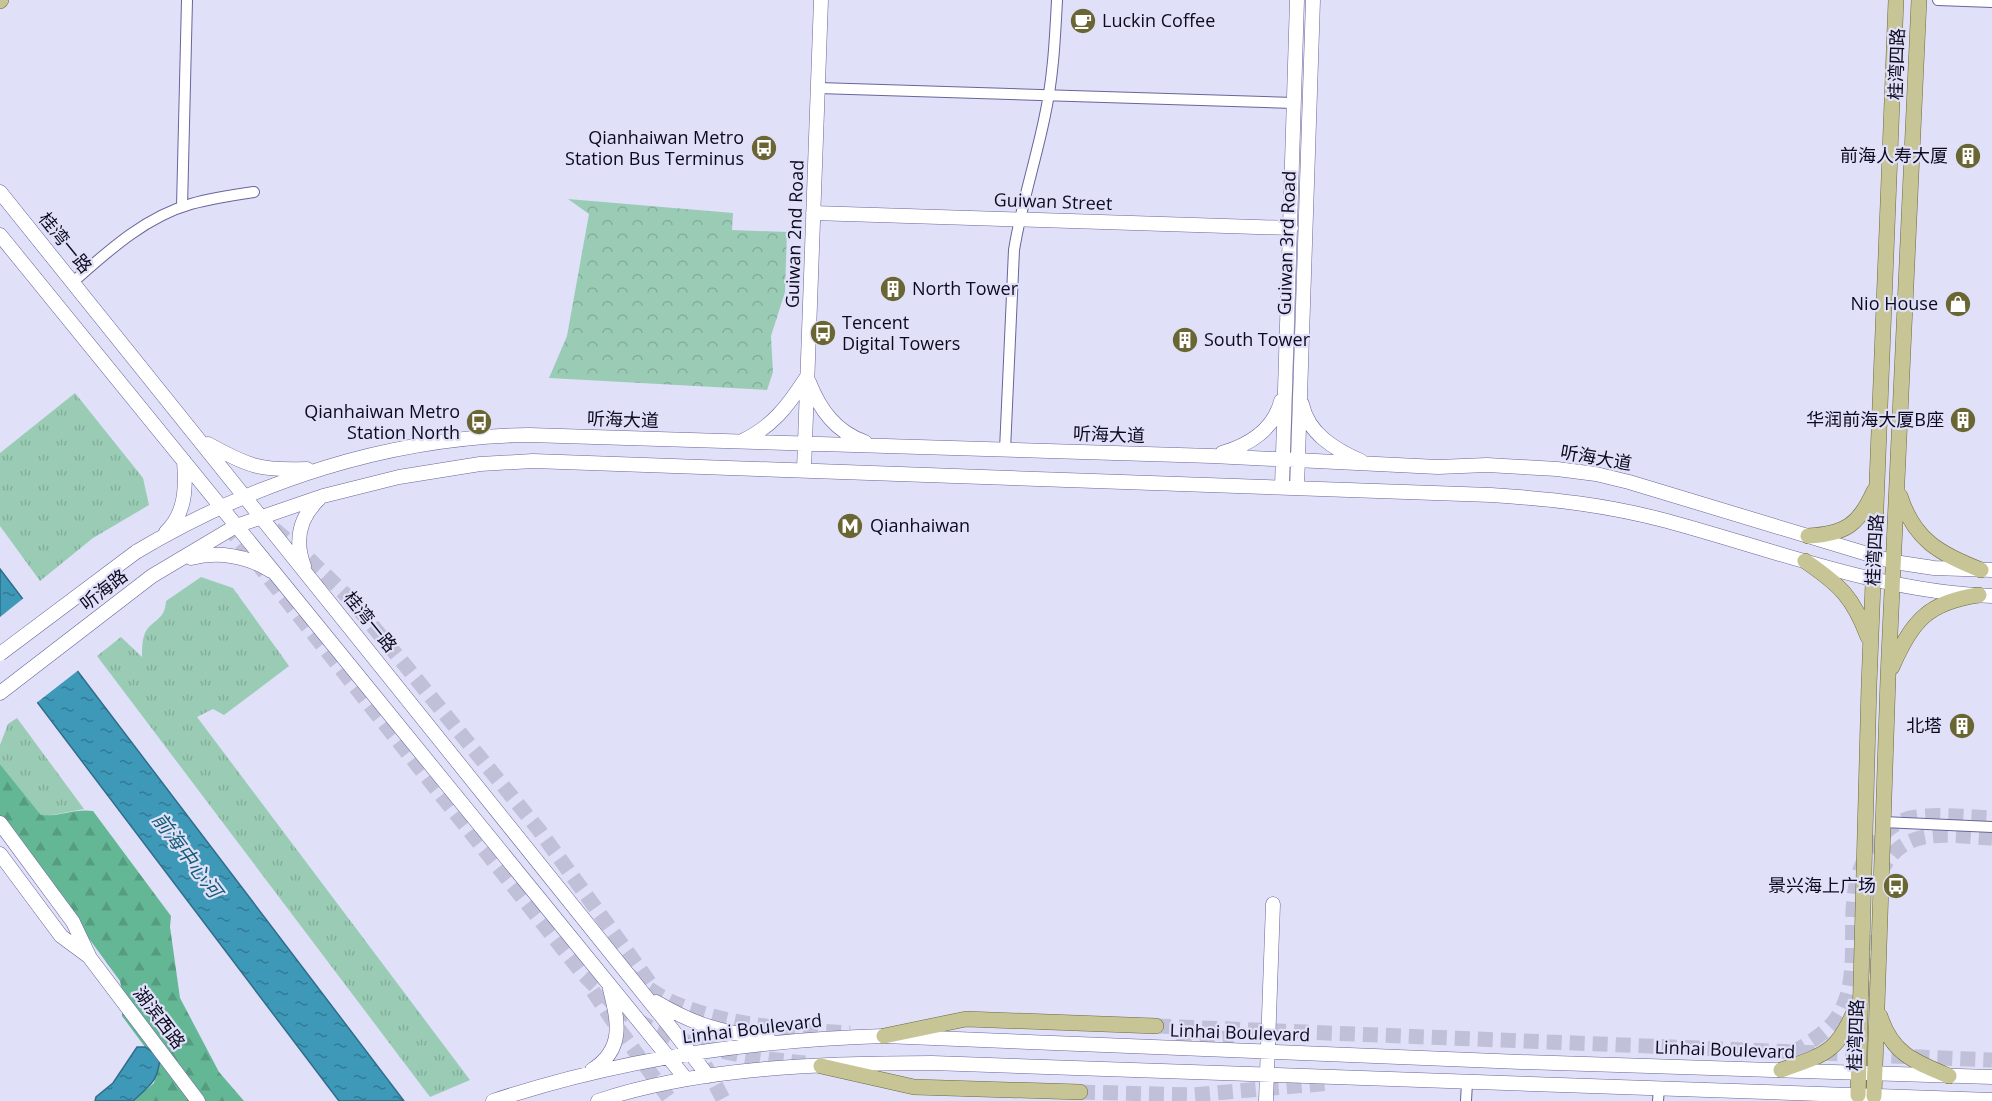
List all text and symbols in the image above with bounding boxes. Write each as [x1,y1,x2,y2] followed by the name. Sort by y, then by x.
[1068,6,1098,36] cafe icon: Luckin Coffee
[1102,8,1215,32] place label: Luckin Coffee
[1883,28,1909,100] street label: 桂湾四路
[565,125,744,170] place label: Qianhaiwan Metro Station Bus Terminus
[749,133,779,163] bus stop icon: Qianhaiwan Metro Station Bus Terminus
[1953,141,1983,171] building icon: 前海人寿大厦
[1840,143,1948,167] place label: 前海人寿大厦
[779,159,809,308] street label: Guiwan 2nd Road
[1271,170,1301,316] street label: Guiwan 3rd Road
[993,187,1113,215] street label: Guiwan Street
[34,207,98,278] street label: 桂湾一路
[878,274,908,304] building icon: North Tower
[912,276,1019,300] place label: North Tower
[1943,289,1973,319] shop icon: Nio House
[1851,291,1938,315] place label: Nio House
[842,310,960,355] place label: Tencent Digital Towers
[808,318,838,348] bus stop icon: Tencent Digital Towers
[1170,325,1200,355] building icon: South Tower
[1204,327,1311,351] place label: South Tower
[304,399,460,444] place label: Qianhaiwan Metro Station North
[1948,405,1978,435] building icon: 华润前海大厦B座
[587,406,659,432] street label: 听海大道
[464,407,494,437] bus stop icon: Qianhaiwan Metro Station North
[1806,407,1944,431] place label: 华润前海大厦B座
[1073,421,1145,447] street label: 听海大道
[1559,439,1634,475] street label: 听海大道
[835,511,865,541] metro station icon: Qianhaiwan
[870,513,970,537] place label: Qianhaiwan
[1860,513,1888,587] street label: 桂湾四路
[75,563,132,615] street label: 听海路
[339,586,403,657] street label: 桂湾一路
[1947,711,1977,741] building icon: 北塔
[1906,713,1942,737] place label: 北塔
[147,807,231,906] water label: 前海中心河
[1881,871,1911,901] bus stop icon: 景兴海上广场
[1768,873,1876,897] place label: 景兴海上广场
[129,981,191,1053] street label: 湖滨西路
[1842,999,1868,1071] street label: 桂湾四路
[681,1008,823,1048] street label: Linhai Boulevard
[1169,1018,1311,1046] street label: Linhai Boulevard
[1654,1035,1796,1063] street label: Linhai Boulevard

